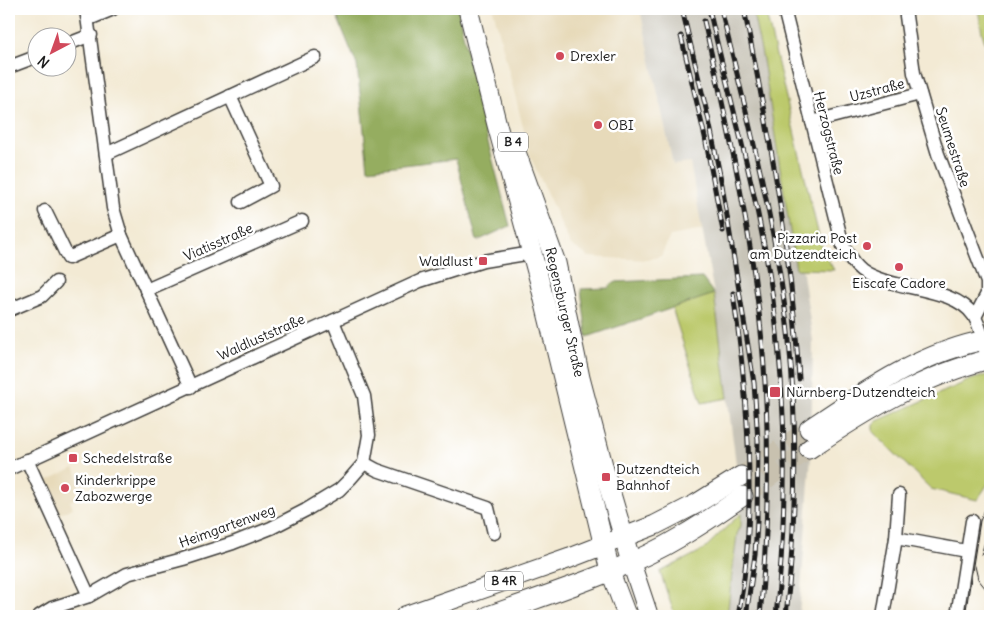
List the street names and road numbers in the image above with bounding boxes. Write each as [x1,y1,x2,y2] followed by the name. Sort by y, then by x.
[848,74,906,106] street label: Uzstraße
[810,89,848,177] street label: Herzogstraße
[932,105,974,189] street label: Seumestraße
[498,132,528,152] road number: B 4
[181,219,255,265] street label: Viatisstraße
[541,245,589,379] street label: Regensburger Straße
[214,310,308,364] street label: Waldluststraße
[177,500,277,552] street label: Heimgartenweg
[485,572,523,590] road number: B 4R

